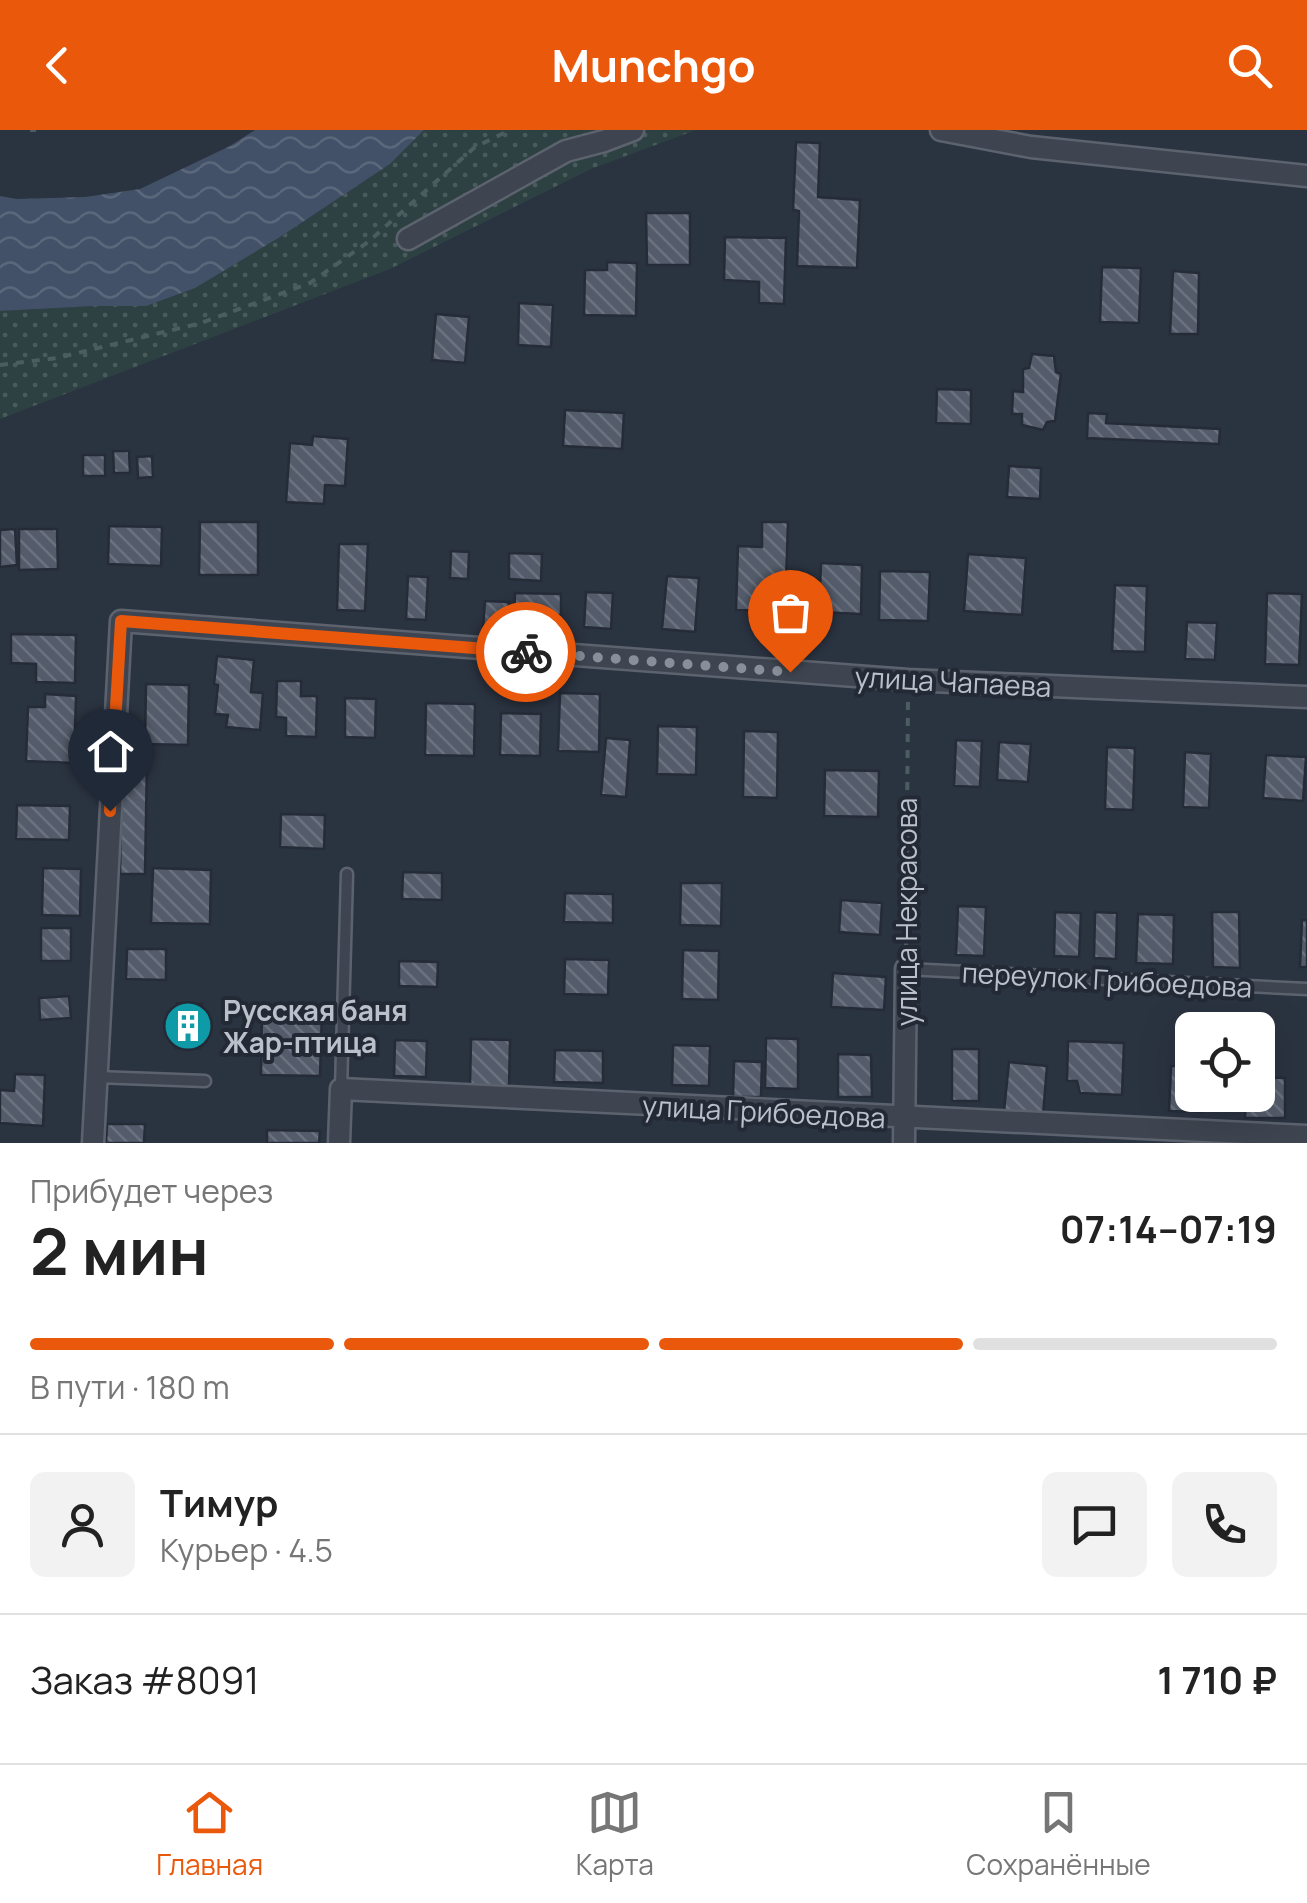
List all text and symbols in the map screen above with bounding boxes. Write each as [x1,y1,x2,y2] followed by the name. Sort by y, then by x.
[552,34,755,96] text: Munchgo
[30,38,85,93] icon: back
[1222,38,1277,93] icon: search
[748,570,833,673] pin
[763,585,818,640] icon: bag
[476,602,576,702] courier
[499,625,554,680] icon: bike
[854,657,1052,705] street label: улица Чапаева
[68,709,153,812] pin
[83,724,138,779] icon: home
[887,798,925,1026] street label: улица Некрасова
[961,952,1253,1006] street label: переулок Грибоедова
[223,991,408,1061] place label: Русская баня Жар-птица
[162,1000,214,1052] building icon: Русская баня Жар-птица
[1175,1012,1275,1112] map controls
[1175,1012,1275,1112] button: locate
[641,1086,887,1136] street label: улица Грибоедова
[30,1169,273,1213] text: Прибудет через
[1060,1202,1277,1254] text: 07:14–07:19
[30,1206,209,1295] text: 2 мин
[30,1365,230,1409] text: В пути · 180 m
[30,1472,135,1577] button: person
[1042,1472,1147,1577] button: chat
[1172,1472,1277,1577] button: phone
[160,1476,278,1528] text: Тимур
[160,1528,333,1572] text: Курьер · 4.5
[30,1653,259,1705] text: Заказ #8091
[1157,1653,1277,1705] text: 1 710 ₽
[156,1785,263,1883] tab: Главная
[576,1785,654,1883] tab: Карта
[966,1785,1151,1883] tab: Сохранённые

